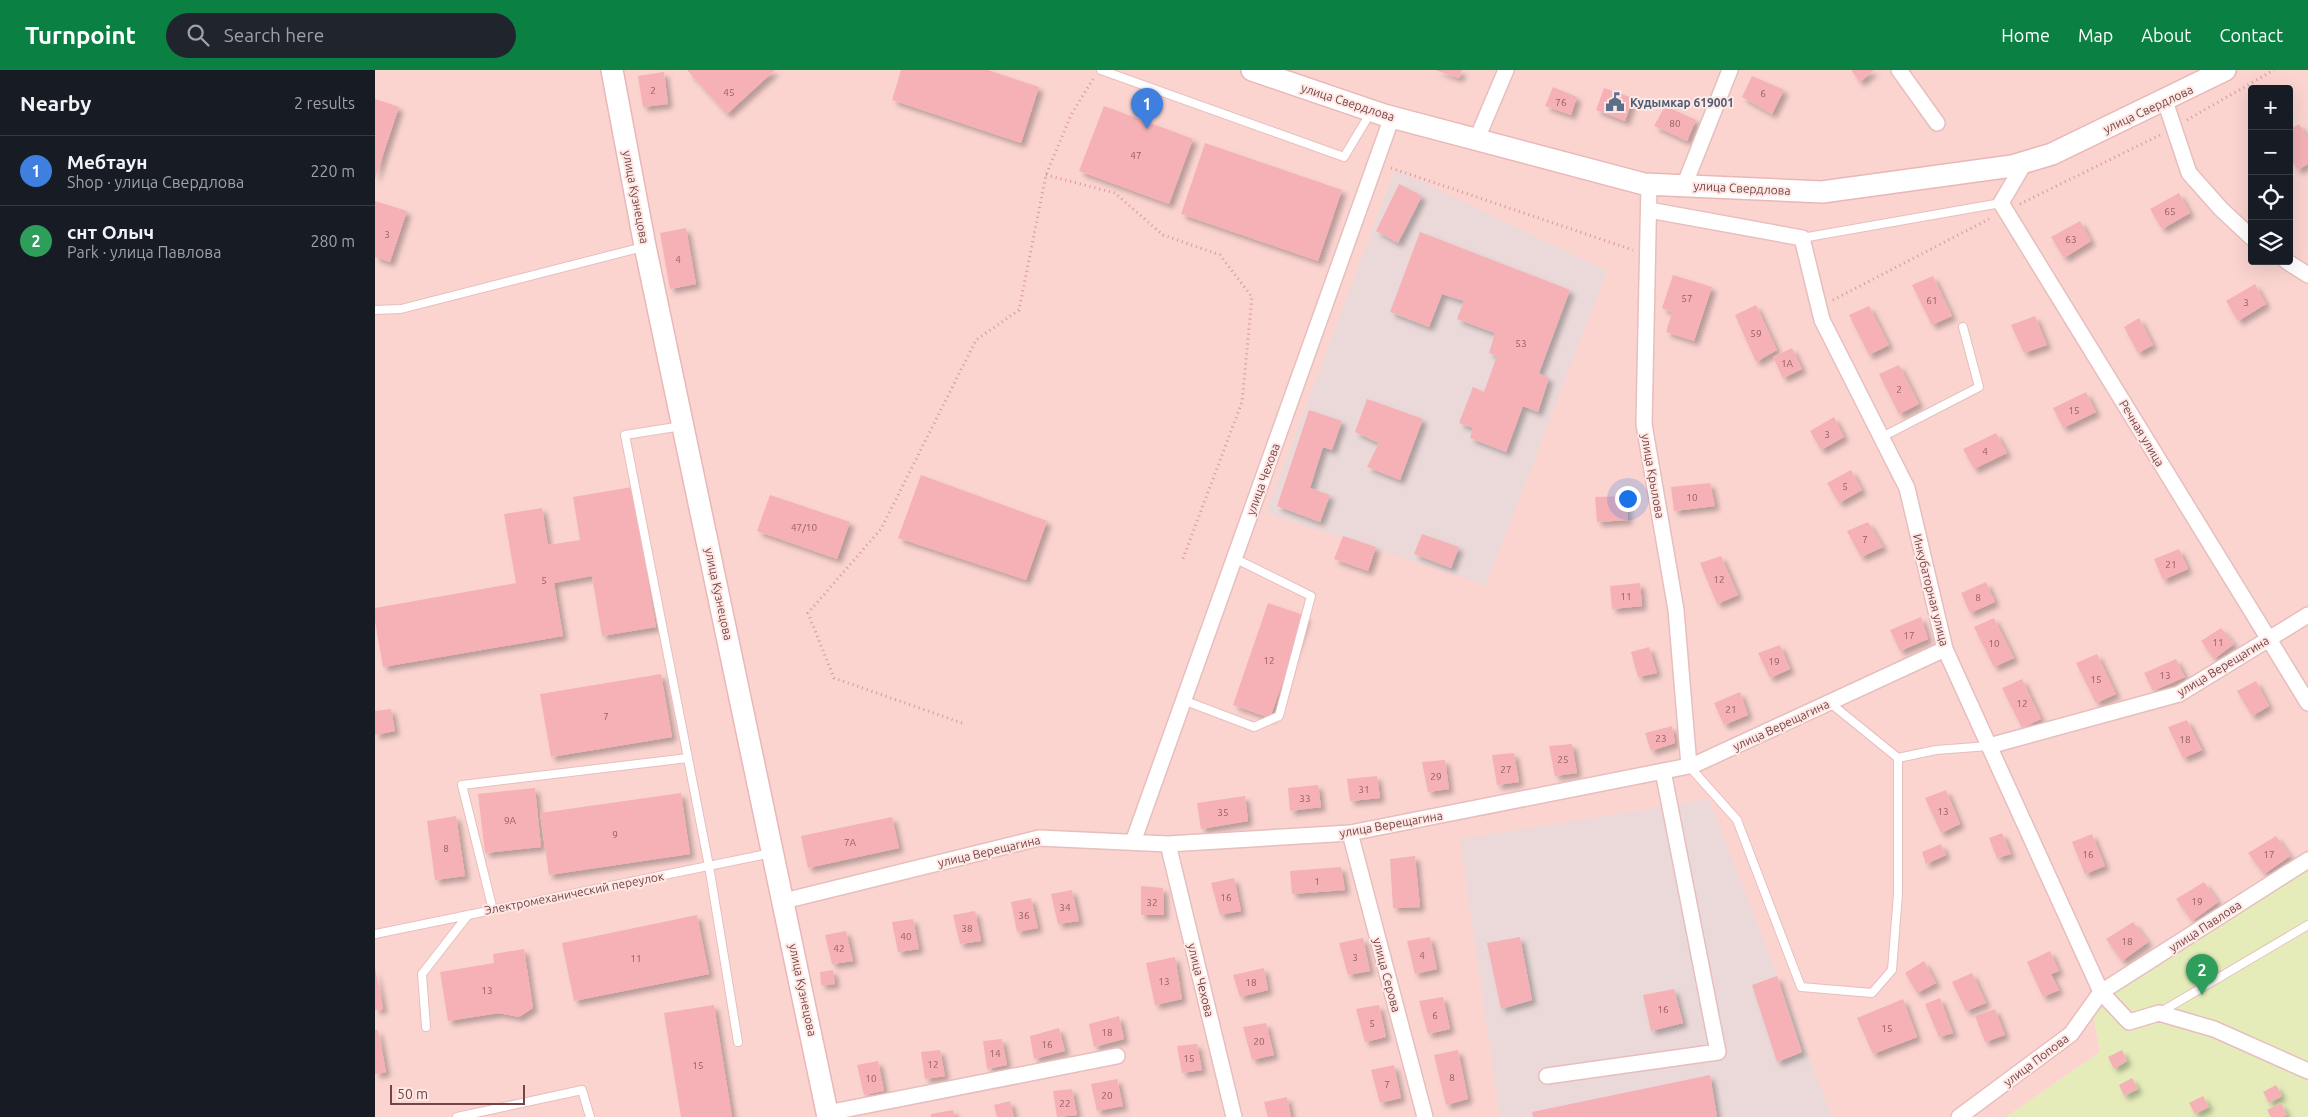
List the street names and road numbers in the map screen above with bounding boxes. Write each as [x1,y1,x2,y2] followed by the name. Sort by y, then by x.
[1300,81,1396,123] street label: улица Свердлова
[2101,83,2195,135] street label: улица Свердлова
[621,149,651,245] street label: улица Кузнецова
[1693,179,1791,197] street label: улица Свердлова
[2117,397,2167,469] street label: Речная улица
[1639,433,1667,519] street label: улица Крылова
[1244,441,1282,517] street label: улица Чехова
[1911,532,1951,648] street label: Инкубаторная улица
[703,546,735,642] street label: улица Кузнецова
[2175,633,2271,699] street label: улица Верещагина
[1731,697,1831,753] street label: улица Верещагина
[1338,809,1444,839] street label: улица Верещагина
[937,833,1041,869] street label: улица Верещагина
[483,869,665,917] street label: Электромеханический переулок
[2166,898,2244,954] street label: улица Павлова
[1371,936,1403,1014] street label: улица Серова
[787,942,819,1038] street label: улица Кузнецова
[1186,942,1216,1018] street label: улица Чехова
[2001,1031,2071,1089] street label: улица Попова

